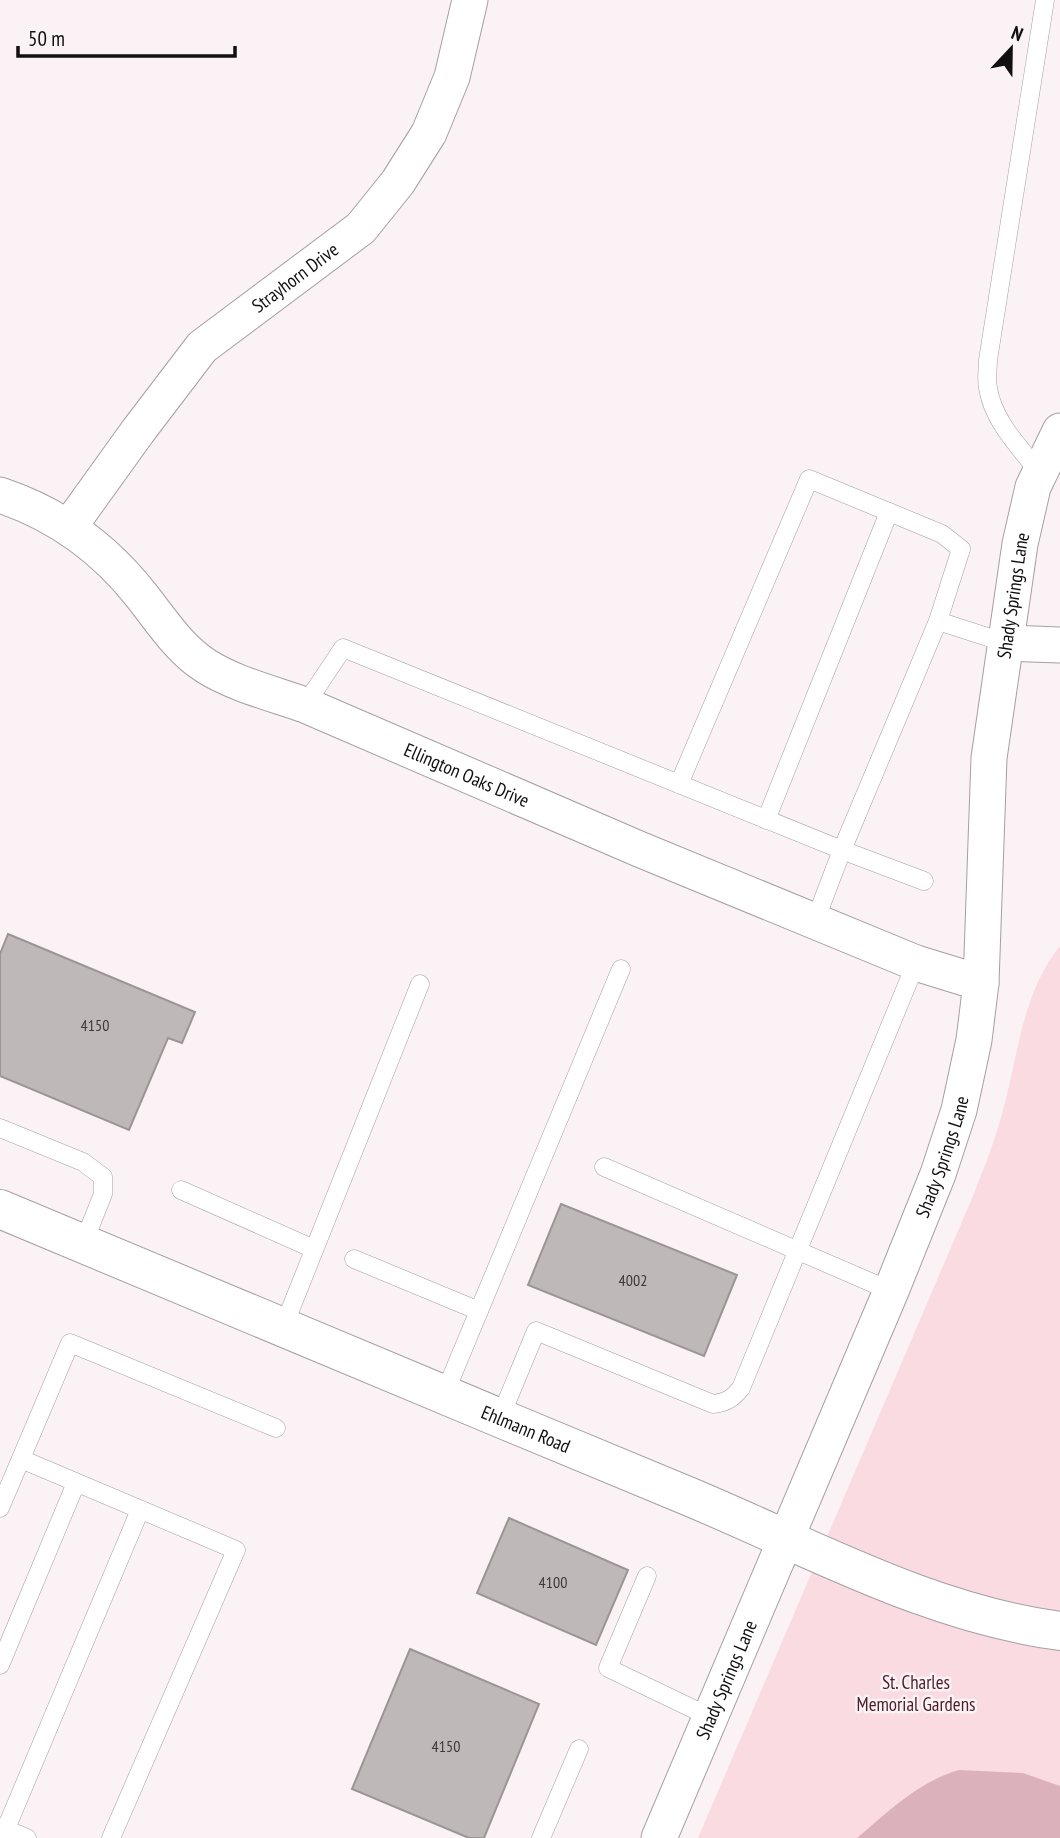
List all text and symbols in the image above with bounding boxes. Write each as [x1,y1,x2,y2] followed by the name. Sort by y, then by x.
[18,14,234,58] scale bar
[976,14,1046,84] north arrow
[1008,20,1027,46] text: N
[28,25,65,52] text: 50 m
[247,237,343,318] street label: Strayhorn Drive
[992,530,1034,660] street label: Shady Springs Lane
[401,737,533,812] street label: Ellington Oaks Drive
[81,1015,109,1035] house number: 4150
[910,1094,974,1221] street label: Shady Springs Lane
[619,1270,647,1290] house number: 4002
[478,1400,574,1458] street label: Ehlmann Road
[539,1572,567,1592] house number: 4100
[690,1616,762,1743] street label: Shady Springs Lane
[857,1670,975,1716] park label: St. Charles Memorial Gardens
[432,1736,460,1756] house number: 4150

